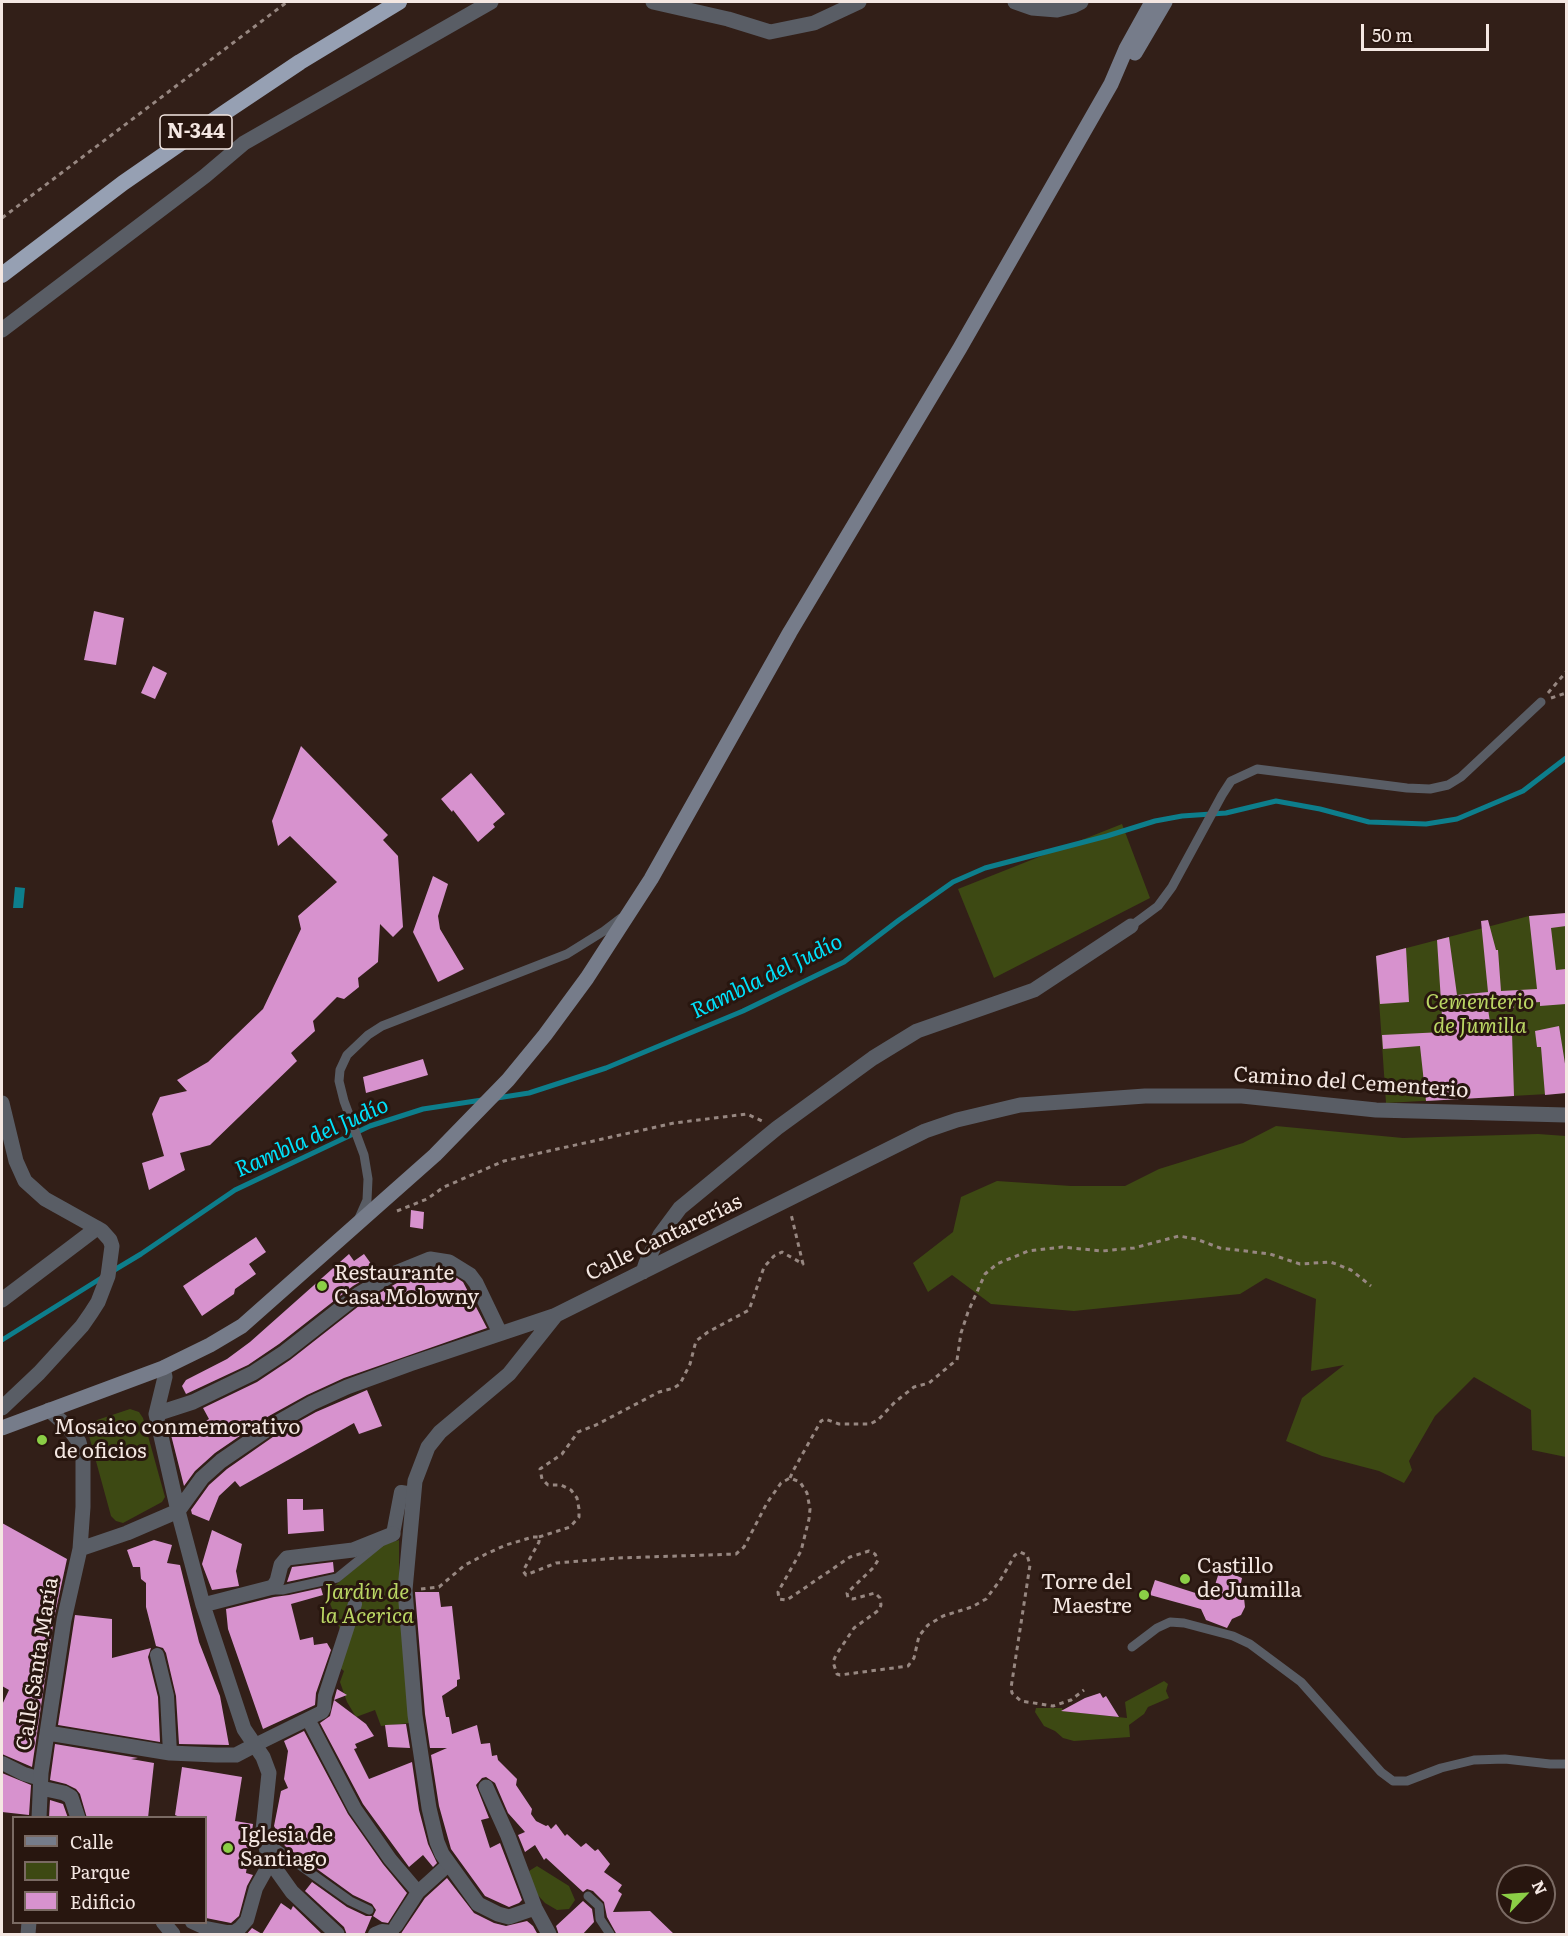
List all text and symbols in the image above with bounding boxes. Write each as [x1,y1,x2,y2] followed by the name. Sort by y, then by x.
[1364,12,1492,50] scale bar
[1372,21,1413,48] text: 50 m
[160,115,232,149] road number: N-344
[687,929,847,1025] water label: Rambla del Judío
[1426,990,1534,1040] park label: Cementerio de Jumilla
[1233,1062,1469,1104] street label: Camino del Cementerio
[231,1092,393,1184] water label: Rambla del Judío
[582,1189,746,1287] street label: Calle Cantarerías
[334,1261,479,1311] place label: Restaurante Casa Molowny
[315,1279,329,1293] marker: Restaurante Casa Molowny
[54,1415,300,1465] place label: Mosaico conmemorativo de oficios
[35,1433,49,1447] marker: Mosaico conmemorativo de oficios
[1197,1554,1302,1604] place label: Castillo de Jumilla
[1041,1570,1132,1620] place label: Torre del Maestre
[1178,1572,1192,1586] marker: Castillo de Jumilla
[12,1575,64,1753] street label: Calle Santa María
[320,1580,414,1630] park label: Jardín de la Acerica
[1137,1588,1151,1602] marker: Torre del Maestre
[12,1816,207,1924] legend
[240,1823,333,1873] place label: Iglesia de Santiago
[70,1828,113,1855] text: Calle
[221,1841,235,1855] marker: Iglesia de Santiago
[70,1858,130,1885] text: Parque
[1496,1864,1556,1924] north arrow
[1527,1876,1554,1898] text: N
[70,1888,136,1915] text: Edificio

